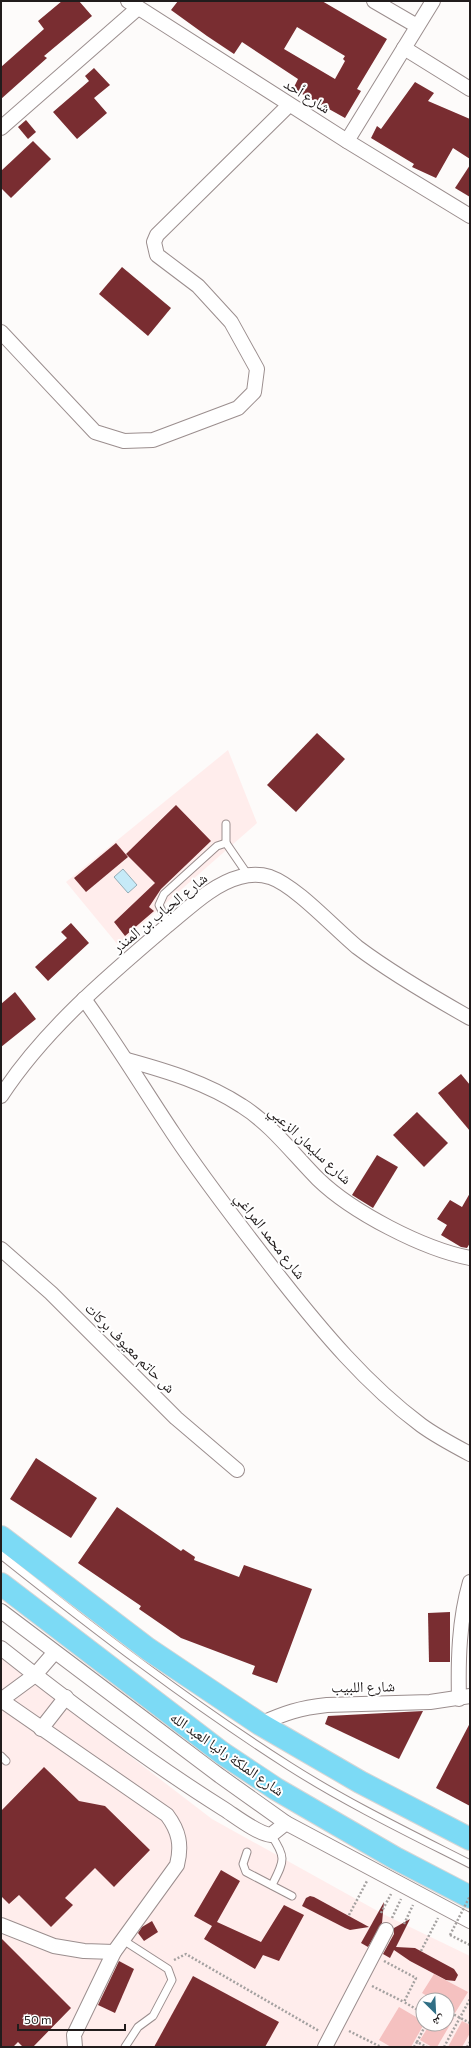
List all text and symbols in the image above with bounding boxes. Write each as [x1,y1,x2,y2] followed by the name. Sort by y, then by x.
[280,74,334,118] street label: شارع أحد
[108,868,212,958] street label: شارع الحباب بن المنذر
[263,1101,356,1190] street label: شارع سليمان الزعبي
[228,1189,310,1285] street label: شارع محمد المراغي
[80,1298,180,1398] street label: ش حاتم معيوف بركات
[331,1676,395,1698] street label: شارع اللبيب
[166,1707,288,1801] street label: شارع الملكة رانيا العبد الله
[415,1992,455,2032] north arrow
[18,2006,125,2032] scale bar
[430,2011,447,2030] text: ش
[24,2012,52,2026] text: 50 m

